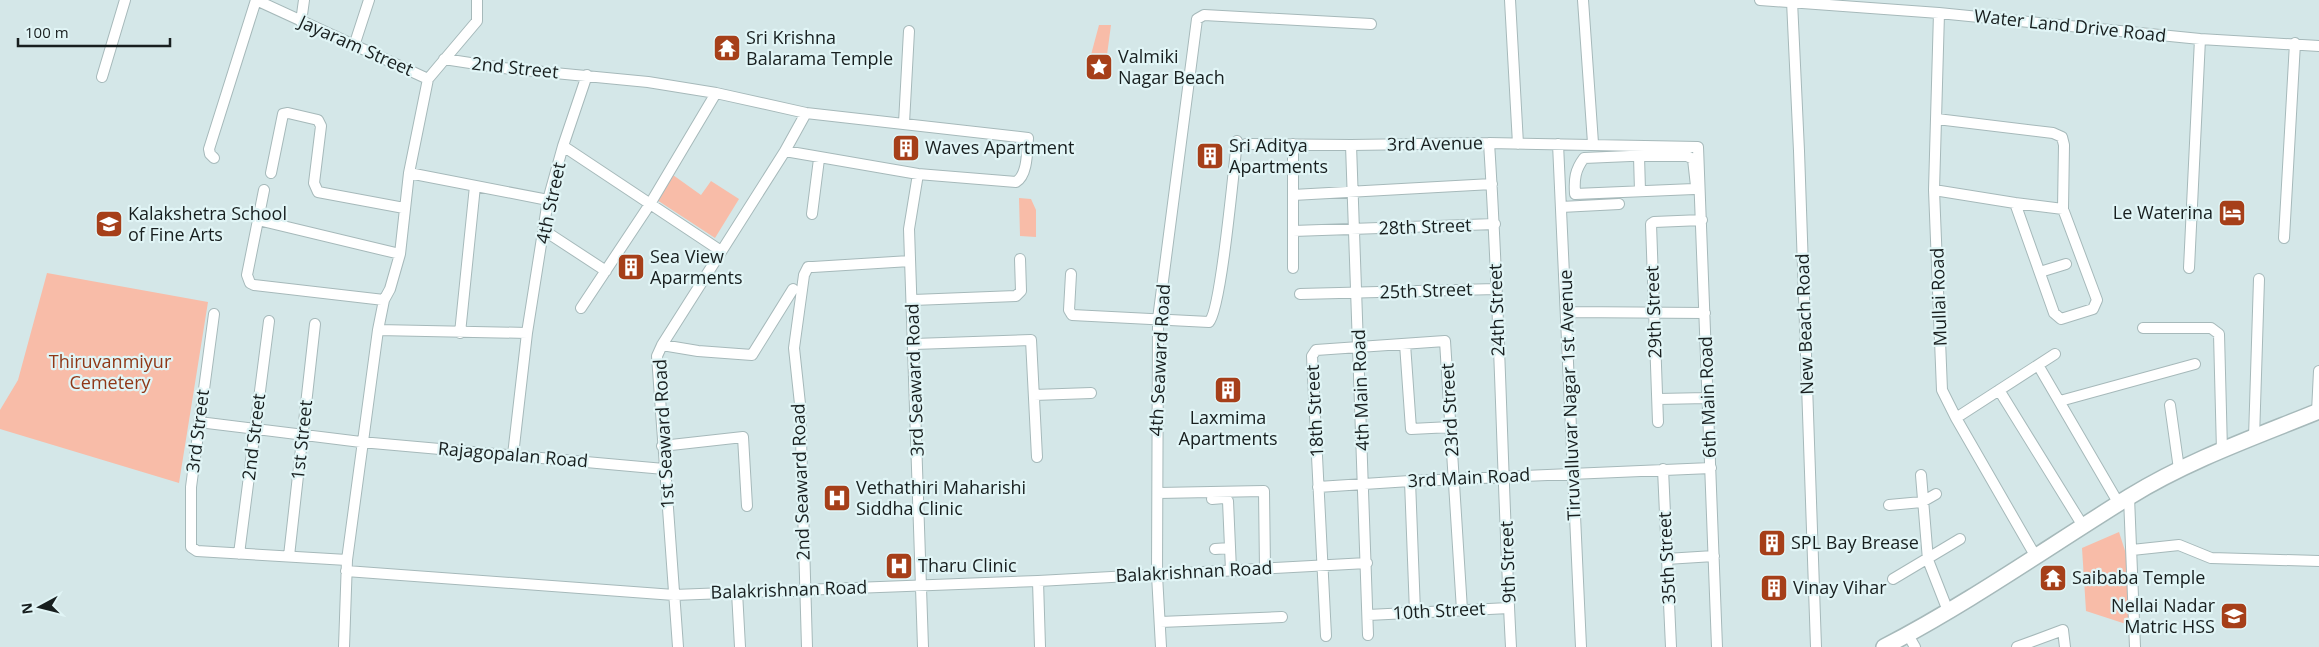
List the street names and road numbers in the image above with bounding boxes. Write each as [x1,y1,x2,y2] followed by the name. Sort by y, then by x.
[1973,3,2167,47] street label: Water Land Drive Road
[294,8,417,81] street label: Jayaram Street
[470,51,560,84] street label: 2nd Street
[1387,130,1483,156] street label: 3rd Avenue
[530,160,570,246] street label: 4th Street
[1378,212,1472,240] street label: 28th Street
[1924,247,1952,347] street label: Mullai Road
[1790,253,1818,395] street label: New Beach Road
[1482,263,1510,357] street label: 24th Street
[1639,265,1667,359] street label: 29th Street
[1553,269,1585,521] street label: Tiruvalluvar Nagar 1st Avenue
[1379,276,1473,304] street label: 25th Street
[1143,283,1175,437] street label: 4th Seaward Road
[899,303,929,457] street label: 3rd Seaward Road
[1346,329,1374,451] street label: 4th Main Road
[1693,336,1721,458] street label: 6th Main Road
[647,359,679,510] street label: 1st Seaward Road
[1435,363,1463,458] street label: 23rd Street
[1300,364,1328,458] street label: 18th Street
[180,388,214,474] street label: 3rd Street
[236,392,270,482] street label: 2nd Street
[285,399,317,481] street label: 1st Street
[785,403,815,561] street label: 2nd Seaward Road
[437,435,589,473] street label: Rajagopalan Road
[1407,462,1531,492] street label: 3rd Main Road
[1652,511,1680,605] street label: 35th Street
[1494,520,1520,604] street label: 9th Street
[1115,555,1273,587] street label: Balakrishnan Road
[710,574,868,604] street label: Balakrishnan Road
[1392,596,1486,624] street label: 10th Street

